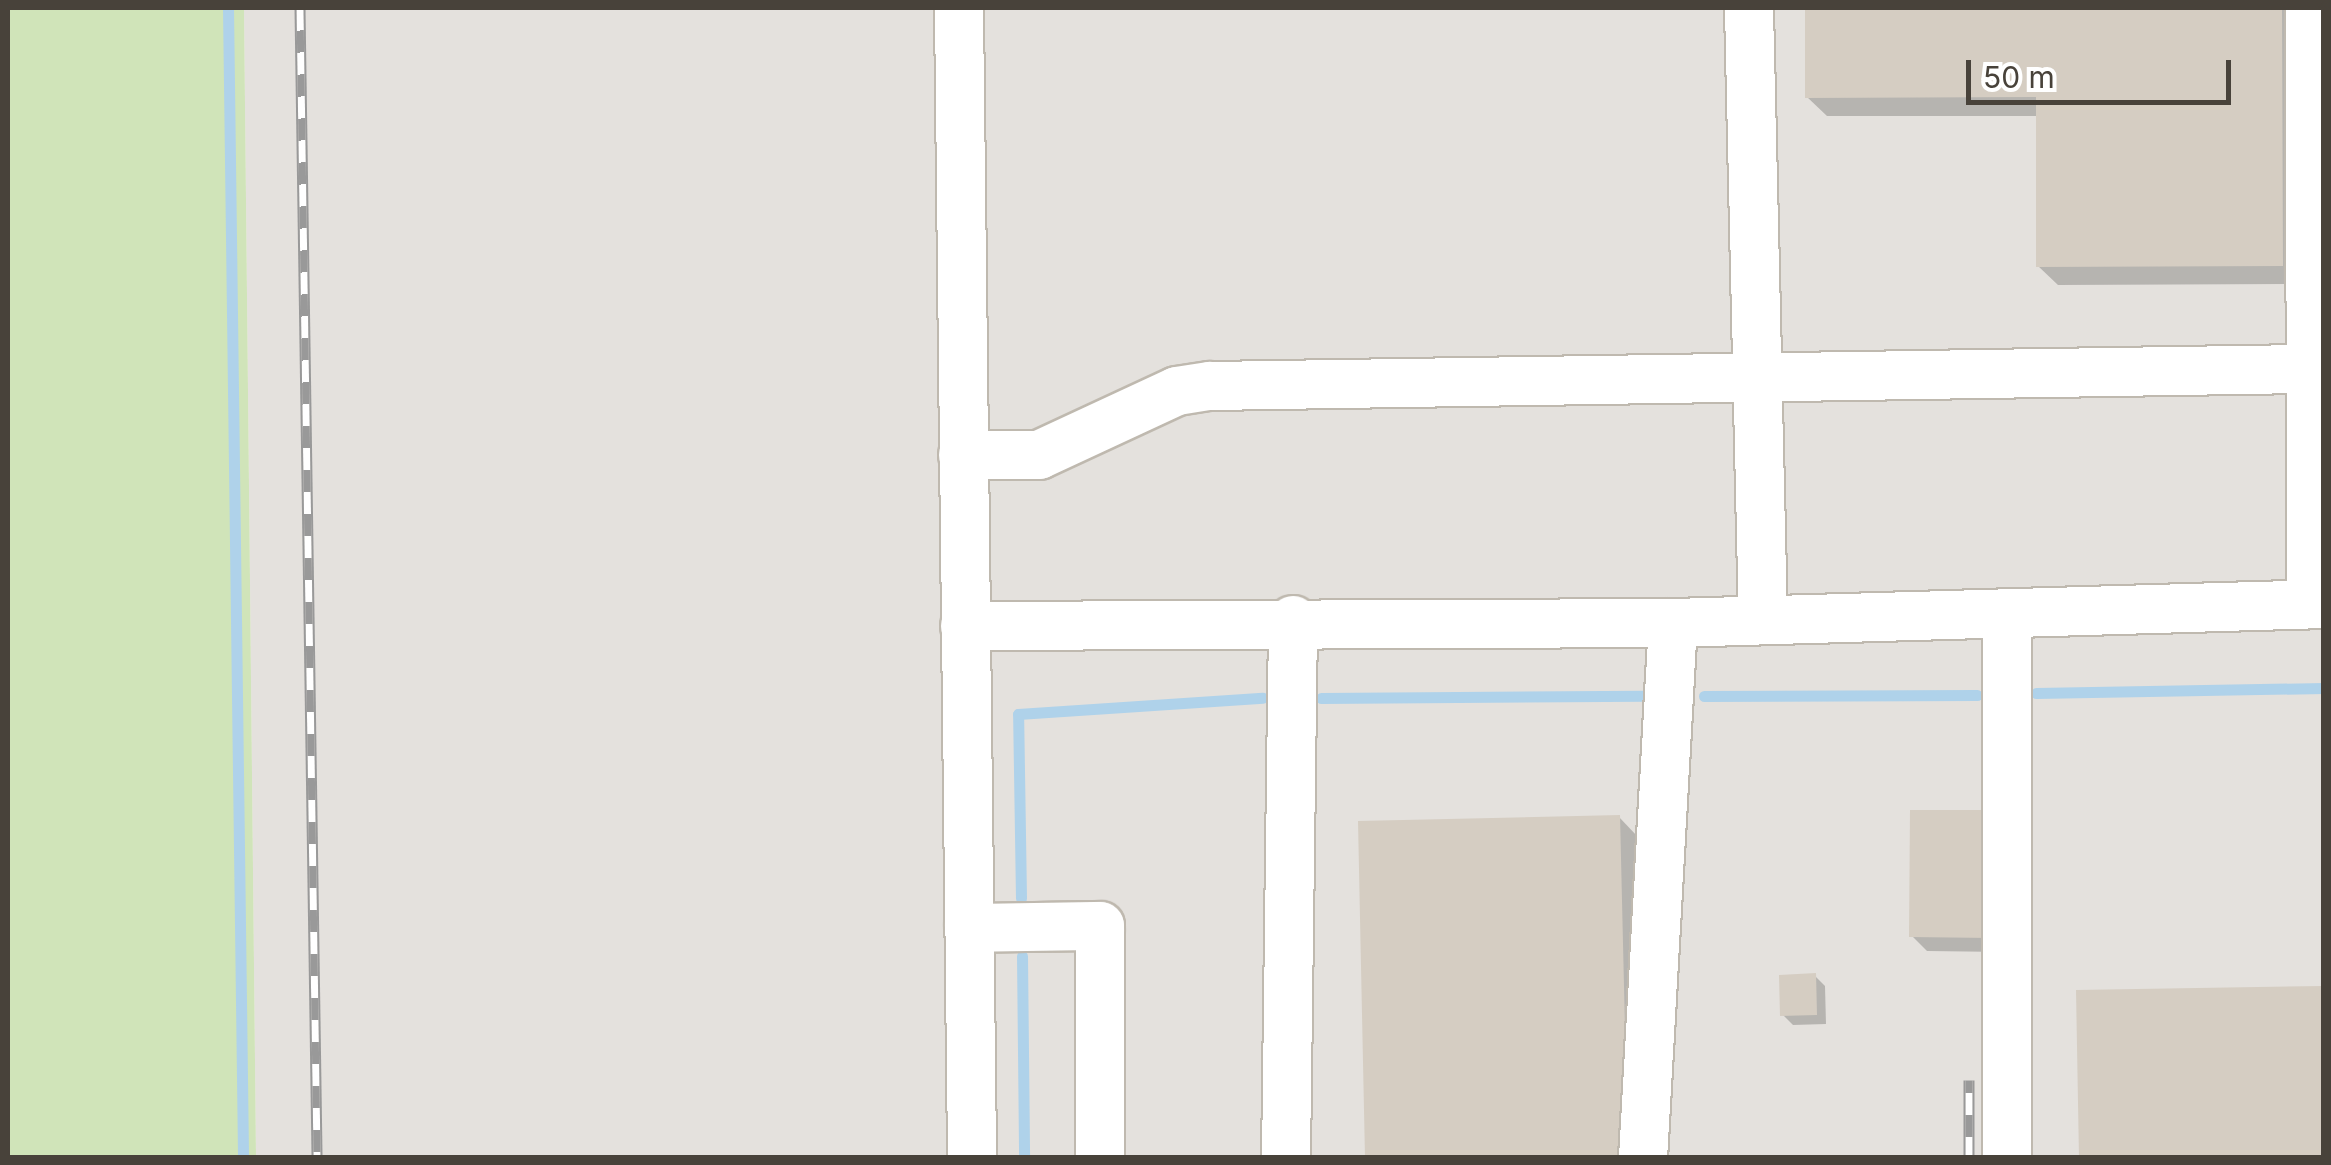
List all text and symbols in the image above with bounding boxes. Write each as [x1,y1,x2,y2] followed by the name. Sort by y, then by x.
[1971,40,2236,102] scale bar
[1983,59,2055,95] text: 50 m

